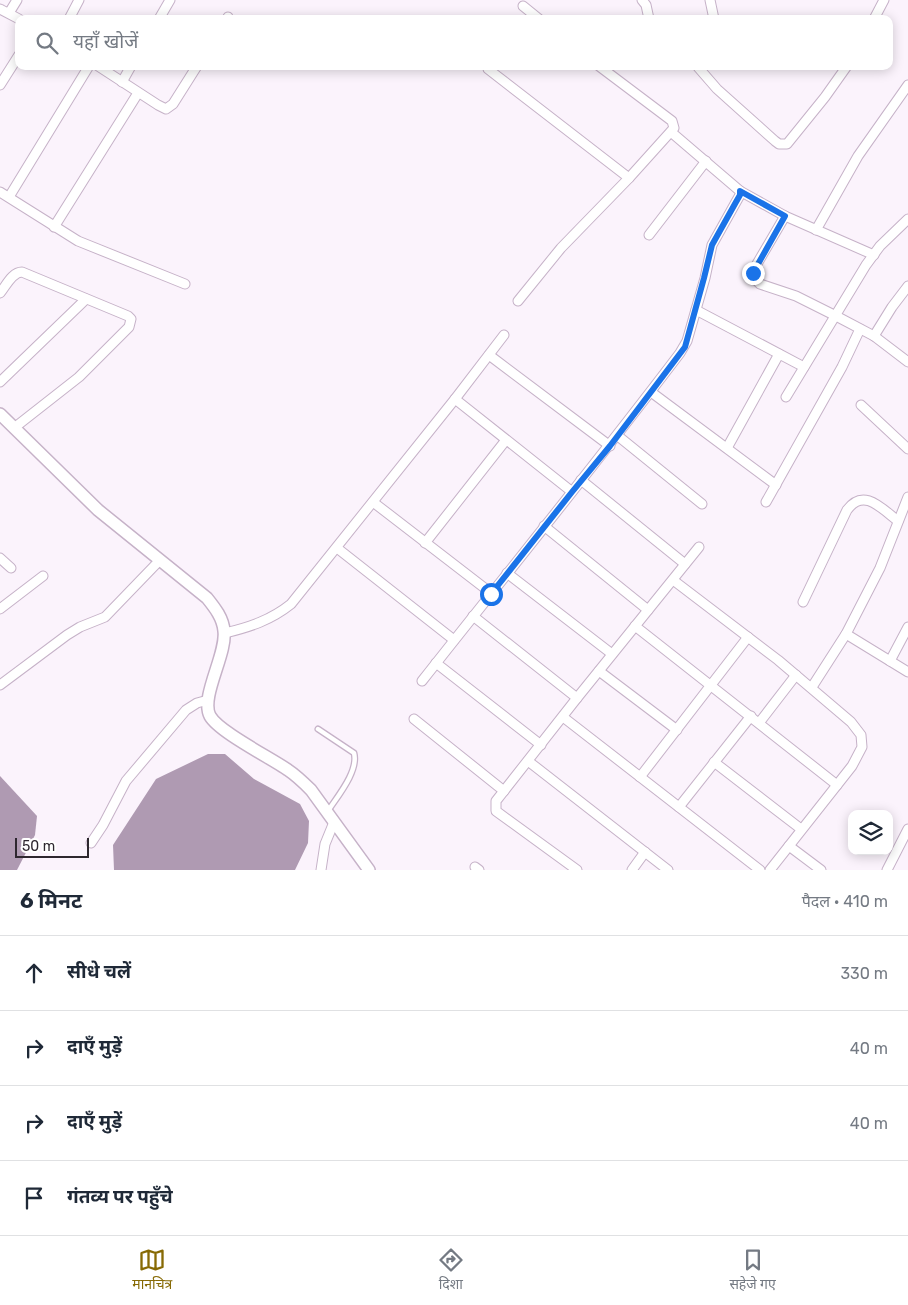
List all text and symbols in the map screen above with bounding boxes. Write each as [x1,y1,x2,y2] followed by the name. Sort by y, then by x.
[15,15,893,70] search box
[33,29,61,57] icon: search
[73,30,138,53] text: यहाँ खोजें
[742,262,765,285] route end
[480,583,503,606] route start
[848,810,893,855] map controls
[848,810,893,855] button: layers
[15,835,89,858] scale bar
[22,838,55,855] text: 50 m
[20,888,82,913] text: 6 मिनट
[802,892,888,911] text: पैदल · 410 m
[20,959,48,987] icon: ahead
[67,960,131,983] text: सीधे चलें
[840,964,888,983] text: 330 m
[20,1034,48,1062] icon: right
[67,1035,122,1058] text: दाएँ मुड़ें
[850,1039,888,1058] text: 40 m
[20,1109,48,1137] icon: right
[67,1110,122,1133] text: दाएँ मुड़ें
[850,1114,888,1133] text: 40 m
[20,1184,48,1212] icon: arrive
[67,1185,173,1208] text: गंतव्य पर पहुँचे
[132,1246,172,1295] tab: मानचित्र
[437,1246,465,1295] tab: दिशा
[729,1246,776,1295] tab: सहेजे गए

